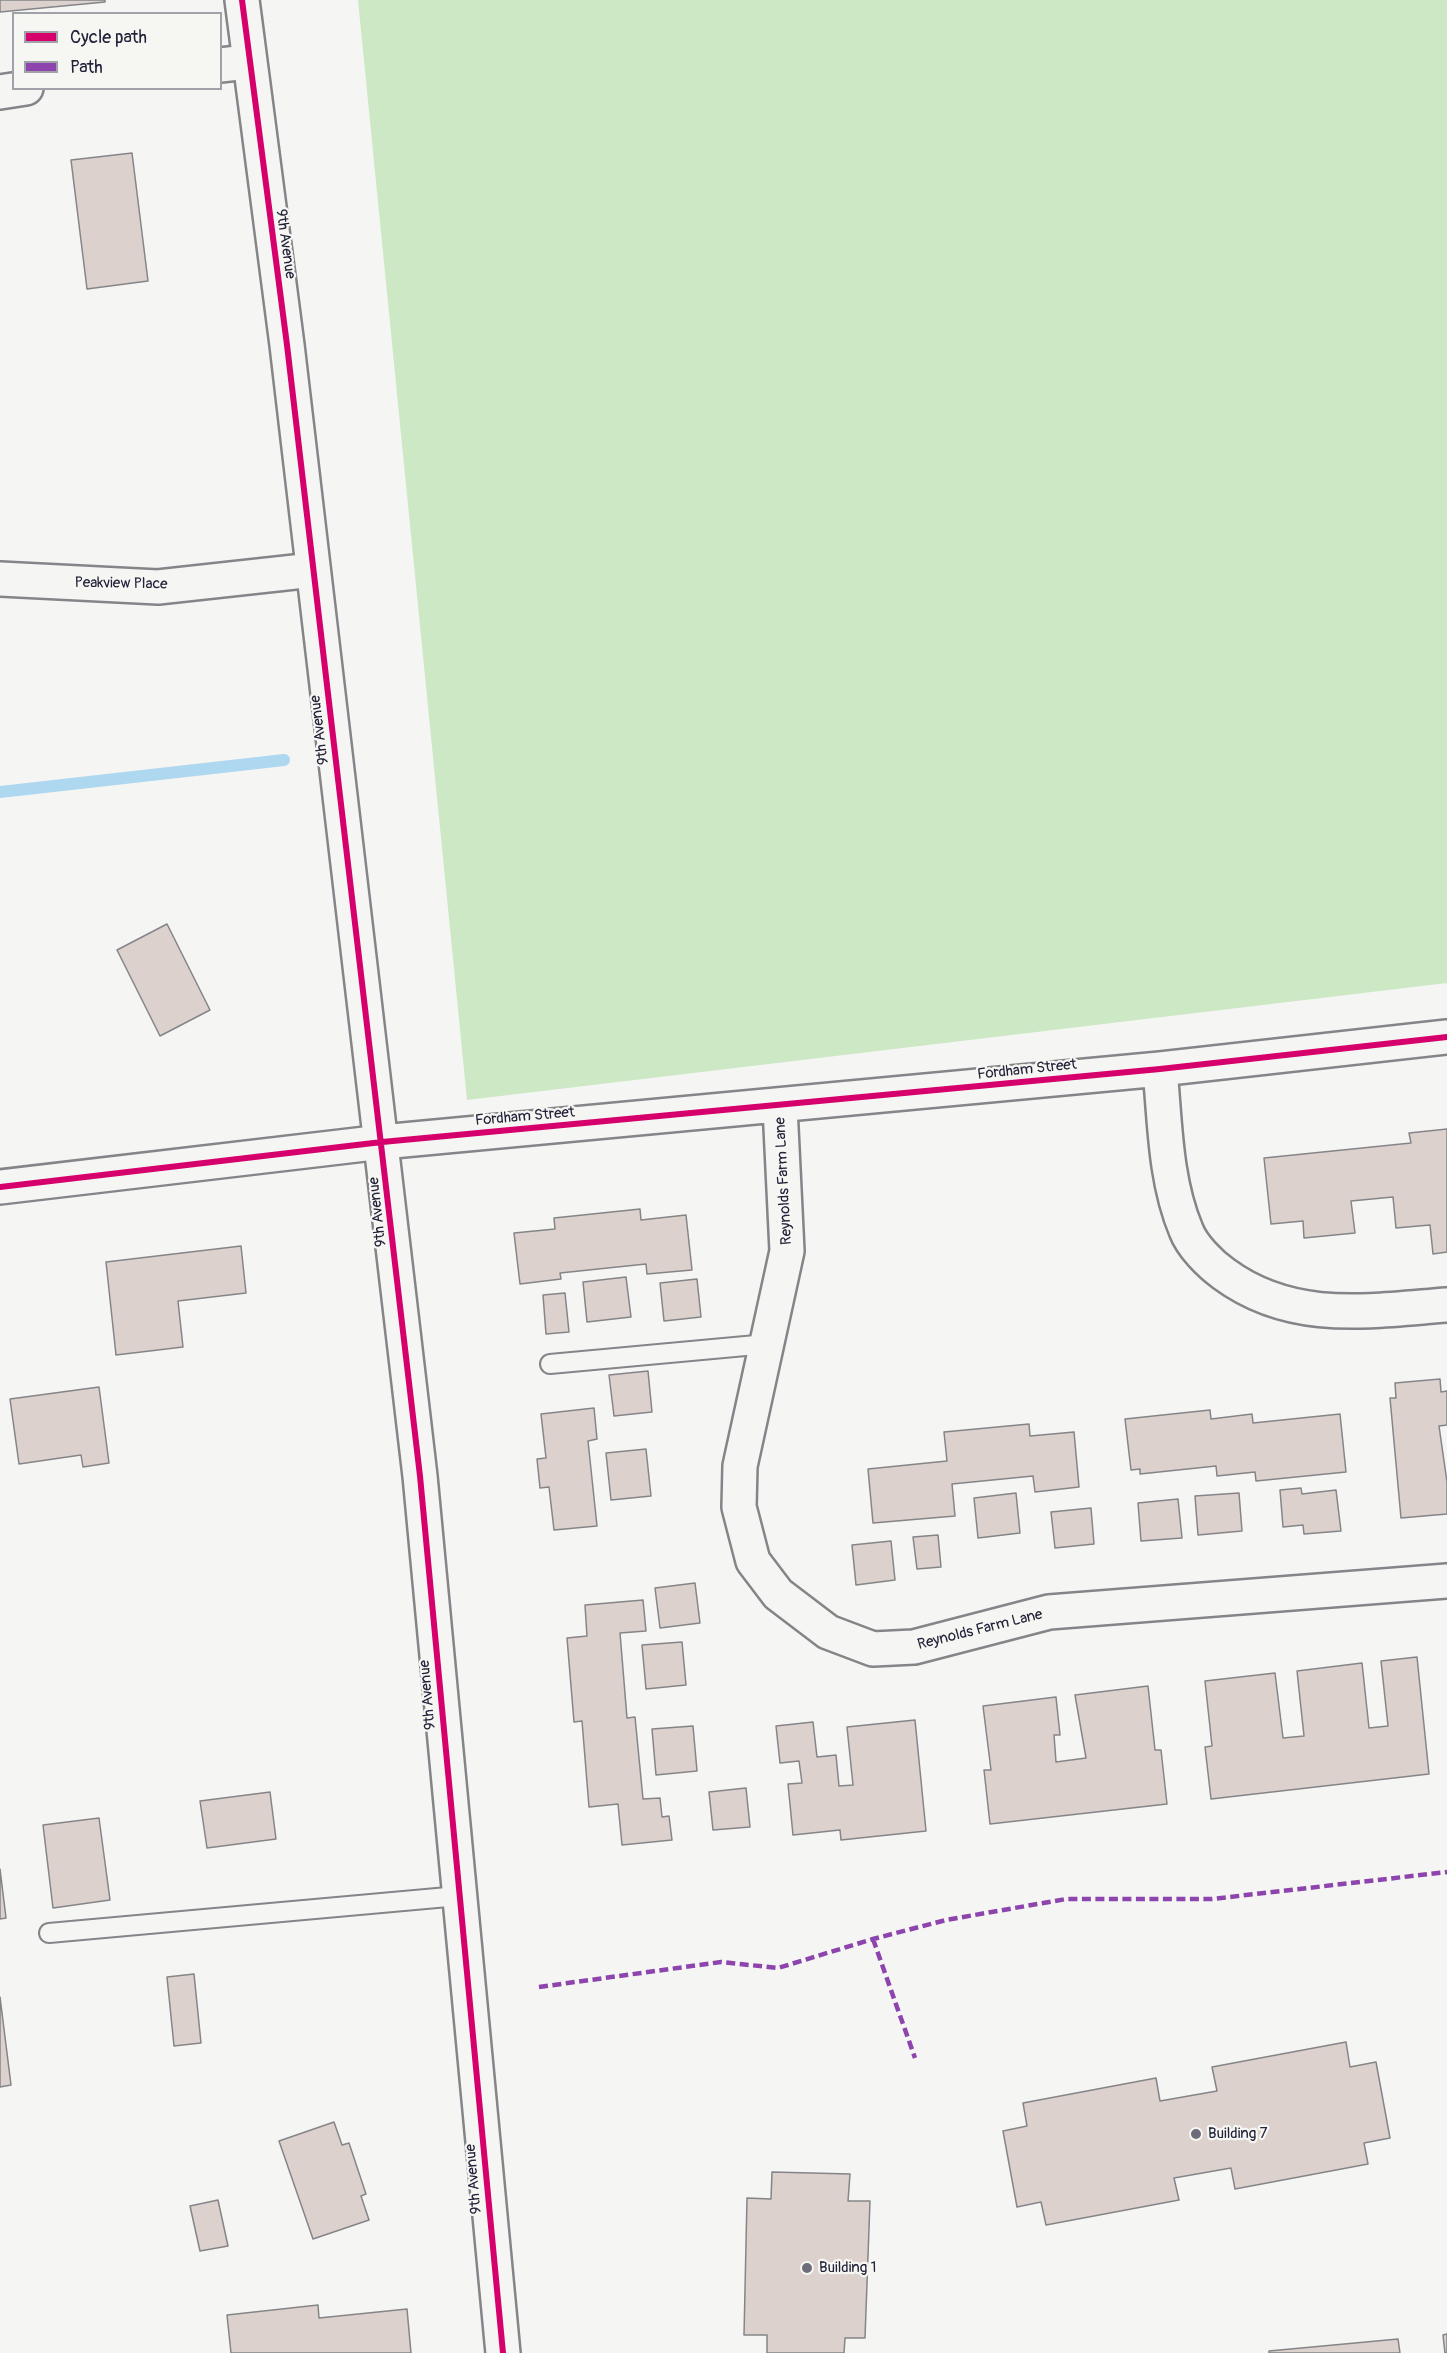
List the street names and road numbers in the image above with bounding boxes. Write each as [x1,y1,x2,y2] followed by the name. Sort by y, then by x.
[271,208,299,280] street label: 9th Avenue
[74,574,168,594] street label: Peakview Place
[307,694,333,766] street label: 9th Avenue
[976,1056,1078,1084] street label: Fordham Street
[474,1104,576,1130] street label: Fordham Street
[772,1117,796,1245] street label: Reynolds Farm Lane
[365,1176,391,1248] street label: 9th Avenue
[916,1606,1044,1654] street label: Reynolds Farm Lane
[416,1659,440,1731] street label: 9th Avenue
[462,2143,486,2215] street label: 9th Avenue

